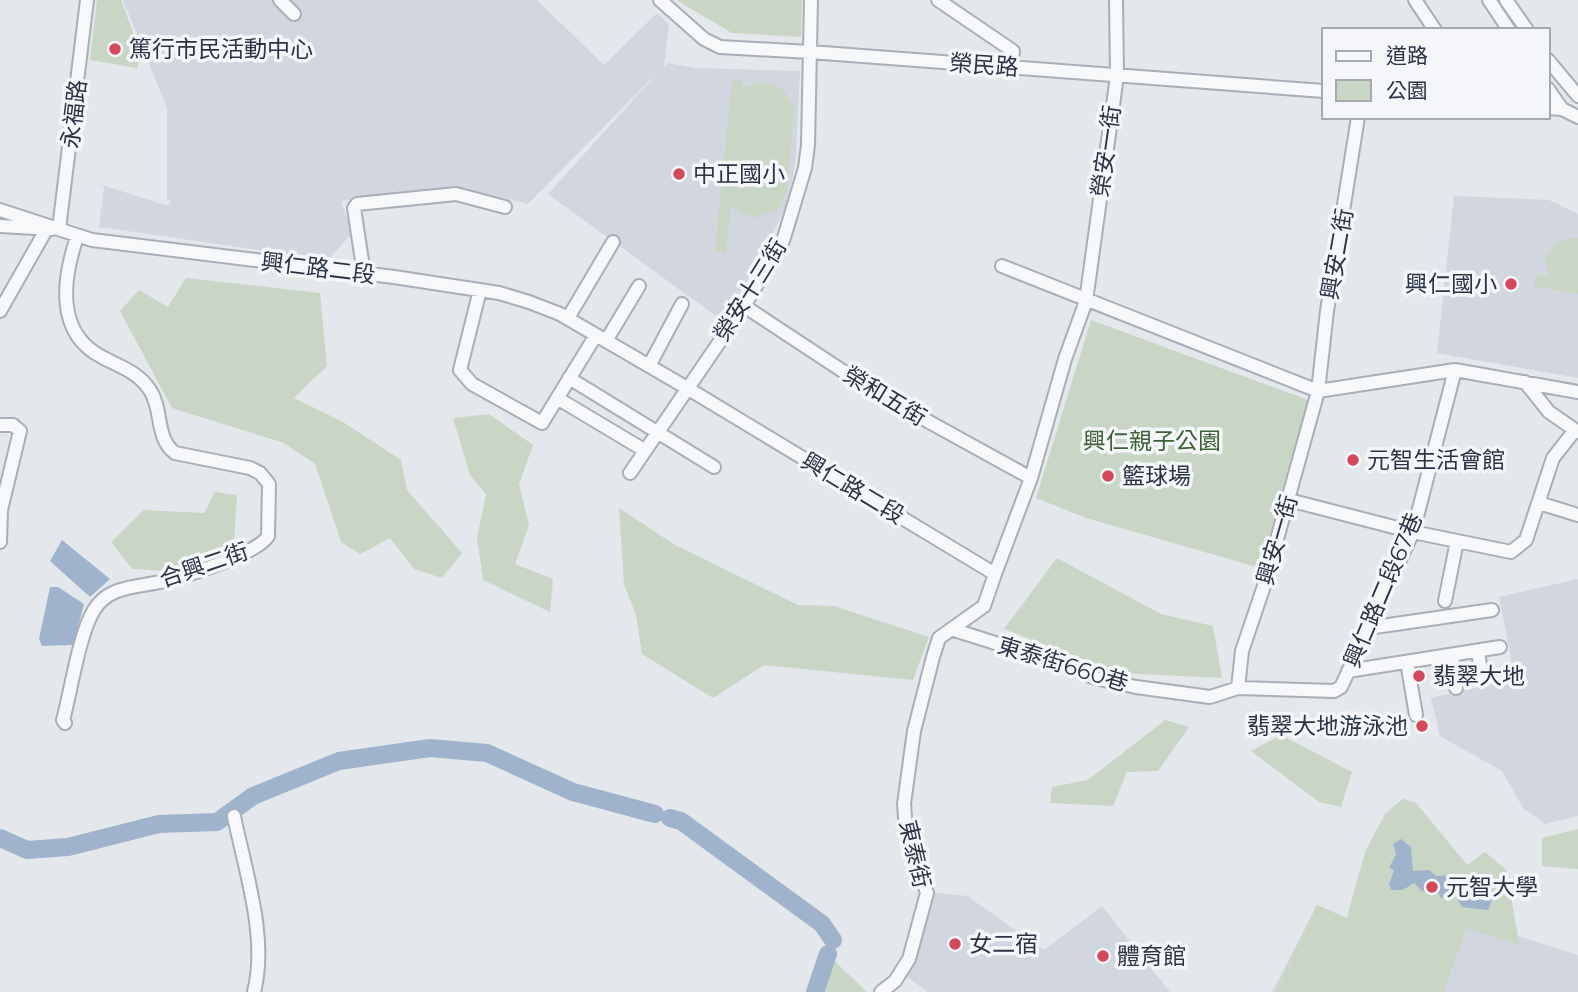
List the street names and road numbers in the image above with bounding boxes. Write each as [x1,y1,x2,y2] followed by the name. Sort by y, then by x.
[949,49,1019,81] street label: 榮民路
[56,78,92,150] street label: 永福路
[1086,103,1126,199] street label: 榮安一街
[1315,206,1359,302] street label: 興安二街
[708,234,792,346] street label: 榮安十三街
[259,247,377,289] street label: 興仁路二段
[838,360,932,432] street label: 榮和五街
[797,446,909,530] street label: 興仁路二段
[1251,492,1303,588] street label: 興安一街
[1338,508,1428,672] street label: 興仁路二段67巷
[156,537,252,593] street label: 合興二街
[994,631,1132,697] street label: 東泰街660巷
[894,817,936,891] street label: 東泰街

